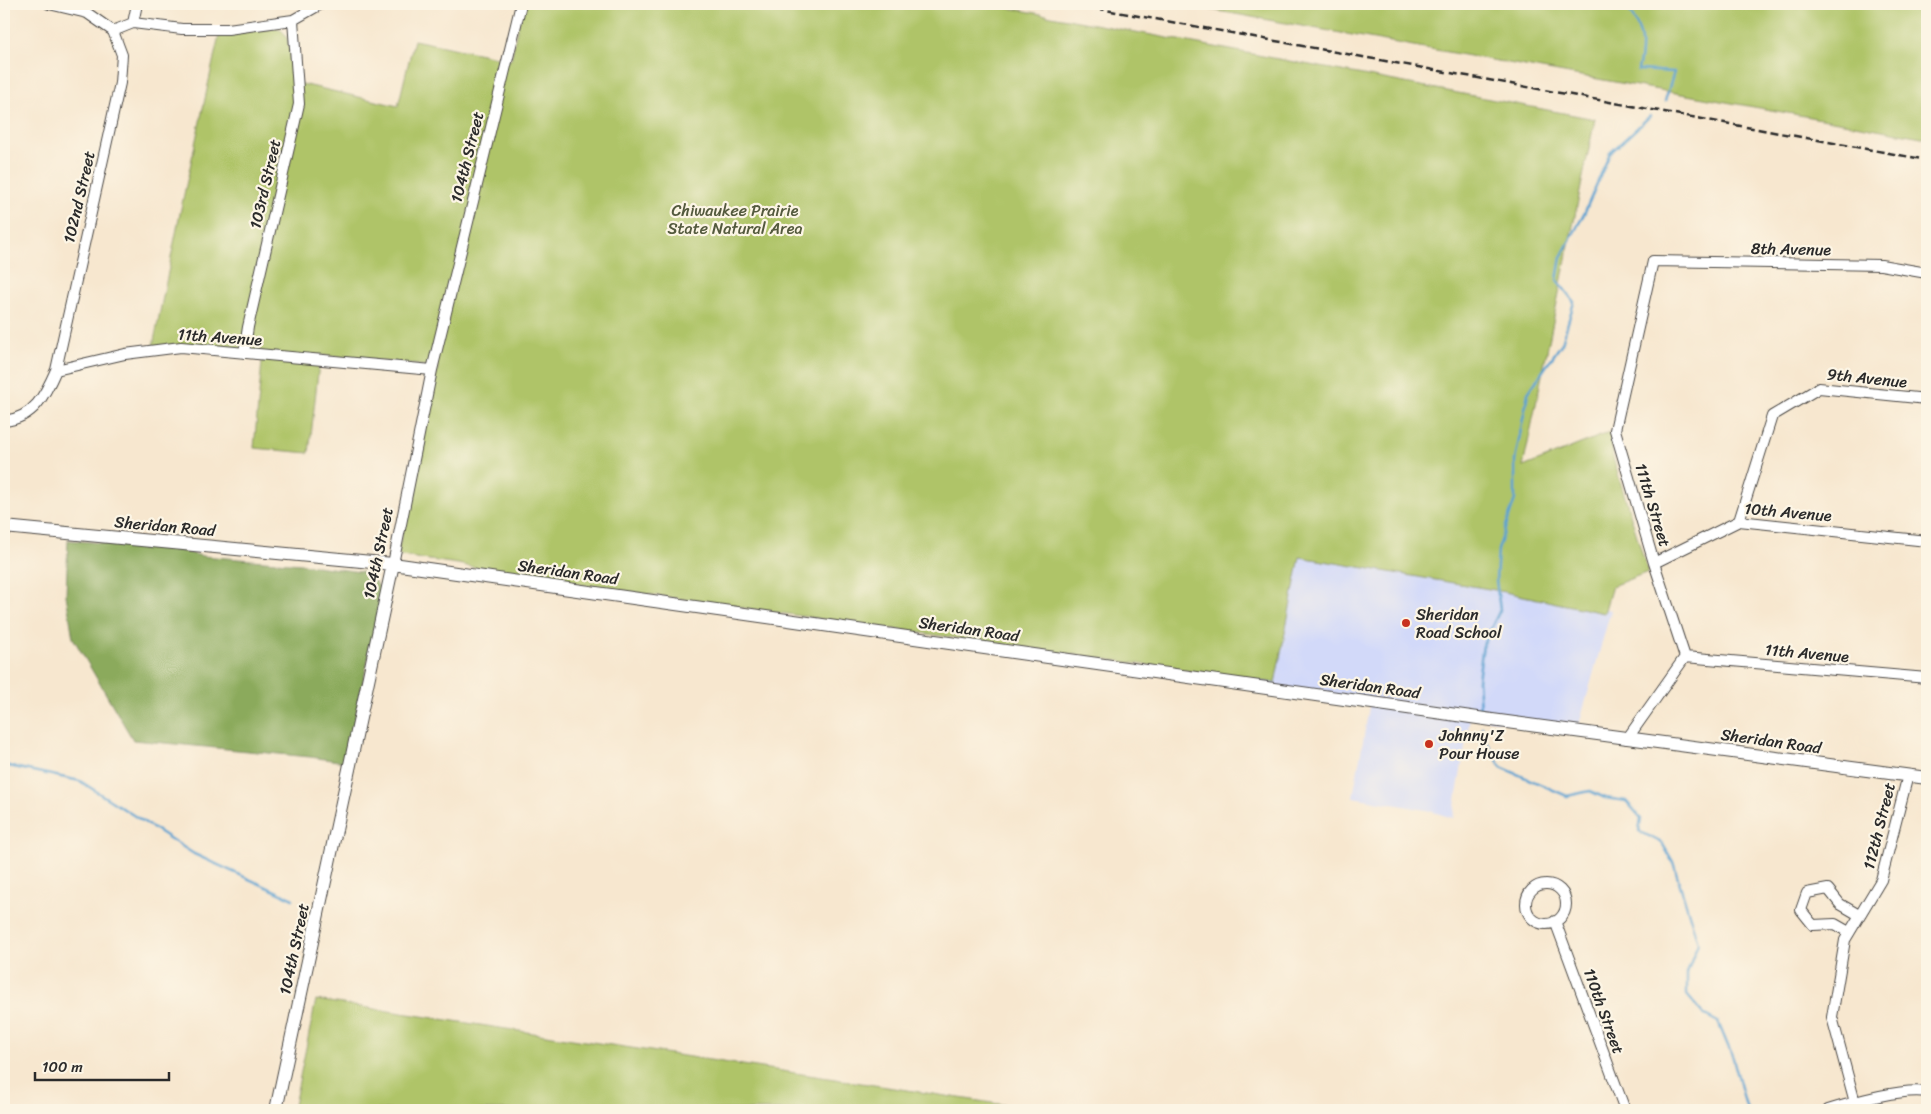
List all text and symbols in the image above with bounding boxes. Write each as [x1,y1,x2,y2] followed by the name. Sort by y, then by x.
[442,108,492,206] street label: 104th Street
[241,136,289,232] street label: 103rd Street
[54,148,104,246] street label: 102nd Street
[668,196,802,243] park label: Chiwaukee Prairie State Natural Area
[1751,234,1832,264] street label: 8th Avenue
[177,320,263,354] street label: 11th Avenue
[1825,359,1909,397] street label: 9th Avenue
[1626,459,1680,551] street label: 111th Street
[1743,494,1833,530] street label: 10th Avenue
[354,504,402,602] street label: 104th Street
[113,507,218,545] street label: Sheridan Road
[516,551,622,594] street label: Sheridan Road
[1416,600,1502,647] place label: Sheridan Road School
[917,608,1023,651] street label: Sheridan Road
[1400,617,1412,629] marker: Sheridan Road School
[1764,635,1851,671] street label: 11th Avenue
[1318,665,1424,708] street label: Sheridan Road
[1719,720,1825,763] street label: Sheridan Road
[1438,721,1520,768] place label: Johnny'Z Pour House
[1423,738,1435,750] marker: Johnny'Z Pour House
[1854,779,1904,873] street label: 112th Street
[270,900,318,998] street label: 104th Street
[1575,964,1633,1058] street label: 110th Street
[35,1049,169,1081] scale bar
[42,1054,83,1080] text: 100 m

